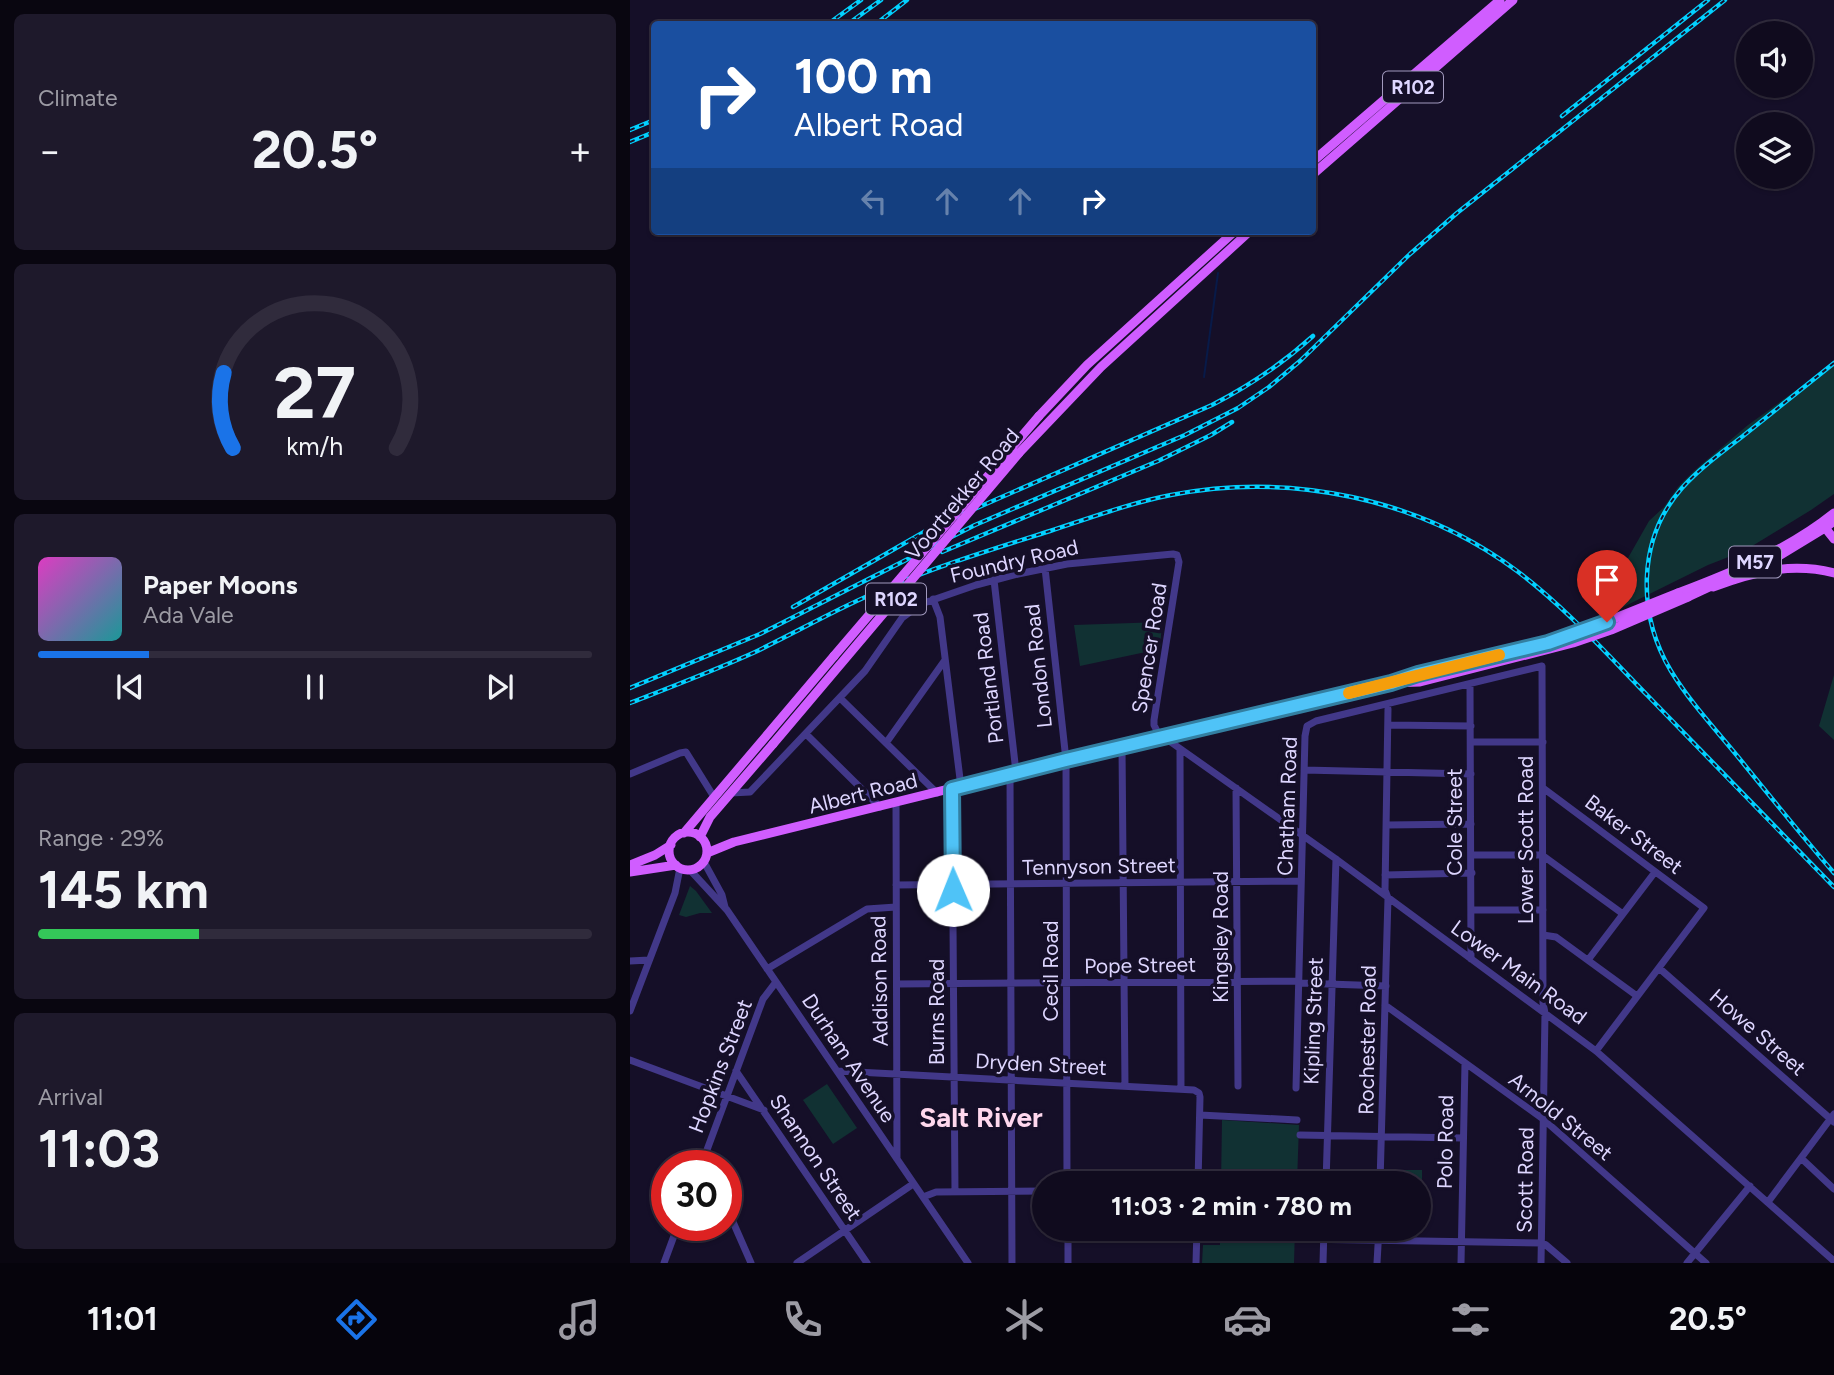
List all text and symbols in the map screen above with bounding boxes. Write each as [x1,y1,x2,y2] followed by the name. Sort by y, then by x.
[1736,21,1813,189] map controls
[1736,21,1813,98] button: sound
[794,46,933,105] text: 100 m
[679,49,770,140] icon: right
[1383,72,1443,102] road number: R102
[38,84,117,112] text: Climate
[794,106,963,144] text: Albert Road
[1736,112,1813,189] button: layers
[252,119,378,181] text: 20.5°
[38,128,62,174] text: −
[568,128,592,174] text: +
[855,182,893,220] icon: left
[928,182,966,220] icon: ahead
[1001,182,1039,220] icon: ahead
[1074,182,1112,220] icon: right
[274,349,356,436] text: 27
[900,423,1024,565] street label: Voortrekker Road
[286,430,344,460] text: km/h
[947,534,1081,588] street label: Foundry Road
[1729,547,1781,578] road number: M57
[1577,550,1637,622] pin
[1588,561,1626,599] icon: arrive
[143,569,298,601] text: Paper Moons
[1126,581,1172,715] street label: Spencer Road
[866,584,926,614] road number: R102
[143,601,234,629] text: Ada Vale
[1019,603,1057,729] street label: London Road
[968,611,1008,745] street label: Portland Road
[111,668,149,706] icon: previous
[296,668,334,706] icon: pause
[481,668,519,706] icon: next
[1272,736,1302,876] street label: Chatham Road
[1513,756,1538,924] street label: Lower Scott Road
[806,767,920,819] street label: Albert Road
[1442,768,1467,876] street label: Cole Street
[1580,789,1688,879] street label: Baker Street
[38,824,164,852] text: Range · 29%
[1022,852,1176,880] street label: Tennyson Street
[916,853,990,927] position arrow
[38,859,209,921] text: 145 km
[1208,871,1233,1003] street label: Kingsley Road
[1446,914,1592,1030] street label: Lower Main Road
[865,915,893,1047] street label: Addison Road
[1038,921,1063,1022] street label: Cecil Road
[1084,952,1196,978] street label: Pope Street
[1298,957,1328,1085] street label: Kipling Street
[924,959,949,1065] street label: Burns Road
[1353,965,1381,1115] street label: Rochester Road
[1705,983,1811,1081] street label: Howe Street
[797,989,901,1127] street label: Durham Avenue
[683,996,757,1136] street label: Hopkins Street
[975,1048,1108,1080] street label: Dryden Street
[1504,1067,1618,1165] street label: Arnold Street
[38,1083,103,1111] text: Arrival
[765,1089,867,1225] street label: Shannon Street
[1432,1095,1458,1189] street label: Polo Road
[919,1100,1043,1134] district label: Salt River
[38,1118,160,1180] text: 11:03
[1512,1127,1538,1233] street label: Scott Road
[651,1150,742,1241] speed limit sign: 30
[1111,1190,1352,1222] text: 11:03 · 2 min · 780 m
[332,1295,381,1344] icon: directions
[555,1295,604,1344] icon: music
[778,1295,827,1344] icon: phone
[1000,1295,1049,1344] icon: climate
[1223,1295,1272,1344] icon: car
[1446,1295,1495,1344] icon: filters
[87,1300,158,1338] text: 11:01
[1669,1300,1747,1338] text: 20.5°

